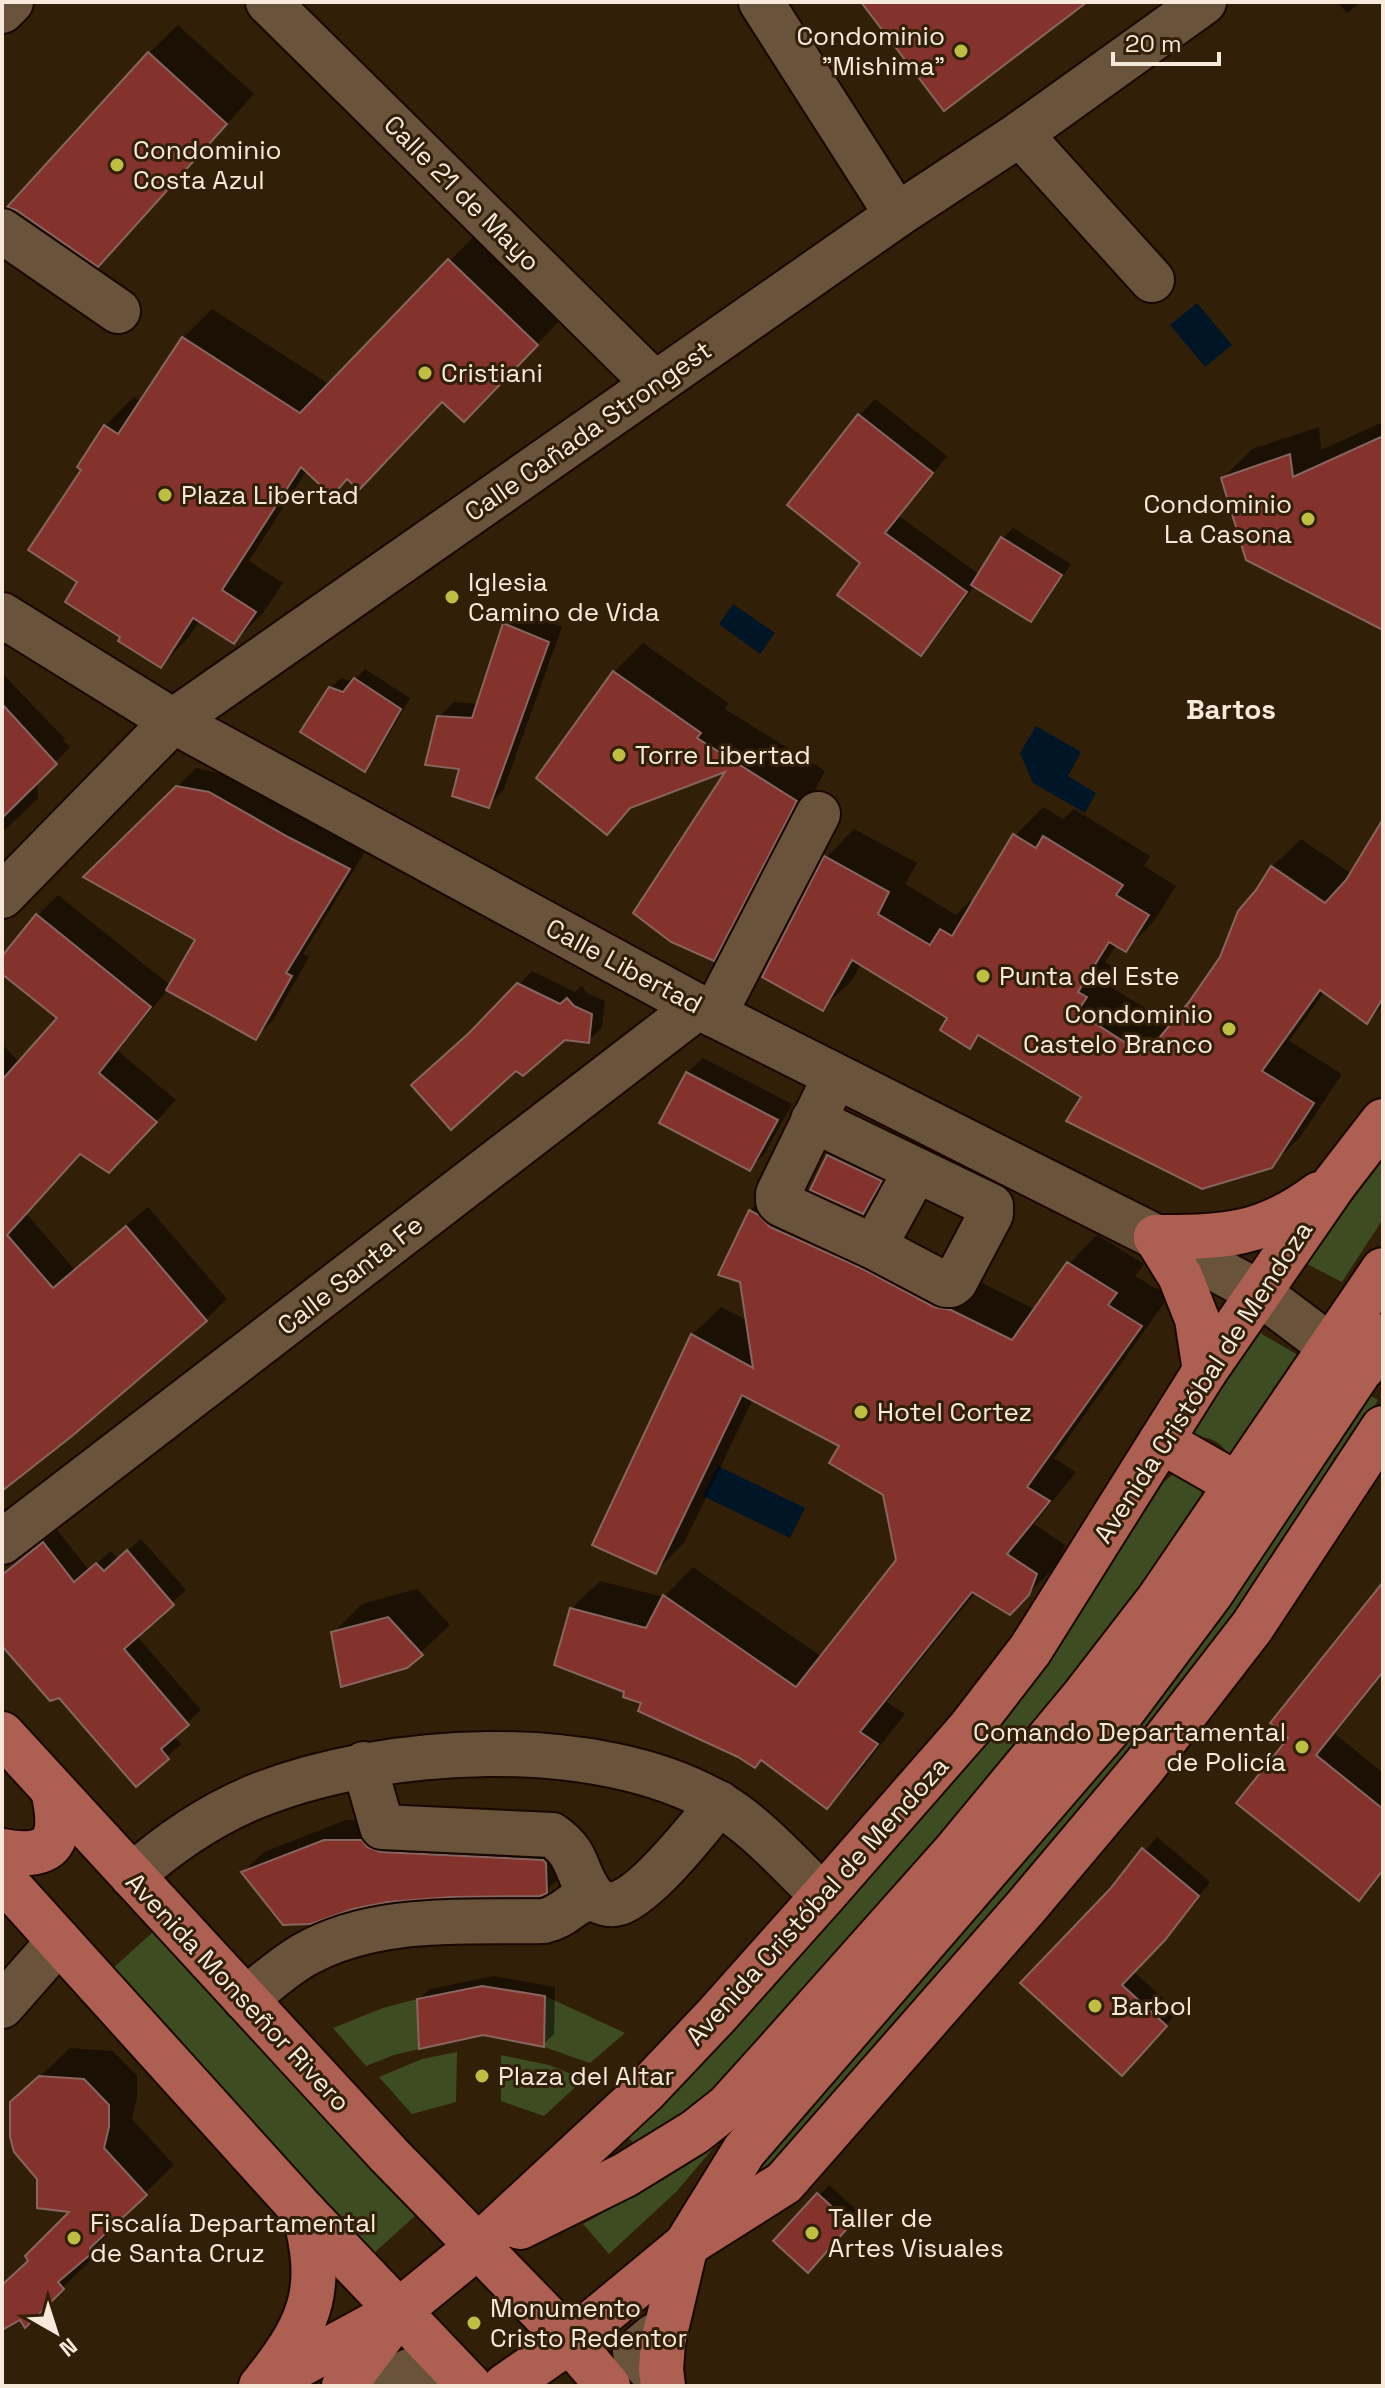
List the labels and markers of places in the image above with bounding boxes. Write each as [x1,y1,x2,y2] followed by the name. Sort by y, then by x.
[796,19,945,83] place label: Condominio "Mishima"
[952,42,970,60] marker: Condominio "Mishima"
[133,133,282,197] place label: Condominio Costa Azul
[108,156,126,174] marker: Condominio Costa Azul
[441,356,543,390] place label: Cristiani
[416,364,434,382] marker: Cristiani
[181,478,359,512] place label: Plaza Libertad
[156,486,174,504] marker: Plaza Libertad
[1143,487,1292,551] place label: Condominio La Casona
[1299,510,1317,528] marker: Condominio La Casona
[468,565,660,629] place label: Iglesia Camino de Vida
[443,588,461,606] marker: Iglesia Camino de Vida
[635,738,811,772] place label: Torre Libertad
[610,746,628,764] marker: Torre Libertad
[999,959,1180,993] place label: Punta del Este
[974,967,992,985] marker: Punta del Este
[1023,997,1213,1061] place label: Condominio Castelo Branco
[1220,1020,1238,1038] marker: Condominio Castelo Branco
[877,1395,1032,1429] place label: Hotel Cortez
[852,1403,870,1421] marker: Hotel Cortez
[973,1715,1286,1779] place label: Comando Departamental de Policía
[1293,1738,1311,1756] marker: Comando Departamental de Policía
[1111,1989,1192,2023] place label: Barbol
[1086,1997,1104,2015] marker: Barbol
[498,2059,674,2093] place label: Plaza del Altar
[473,2067,491,2085] marker: Plaza del Altar
[828,2201,1004,2265] place label: Taller de Artes Visuales
[90,2206,376,2270] place label: Fiscalía Departamental de Santa Cruz
[803,2224,821,2242] marker: Taller de Artes Visuales
[65,2229,83,2247] marker: Fiscalía Departamental de Santa Cruz
[490,2291,687,2355] place label: Monumento Cristo Redentor
[465,2314,483,2332] marker: Monumento Cristo Redentor

